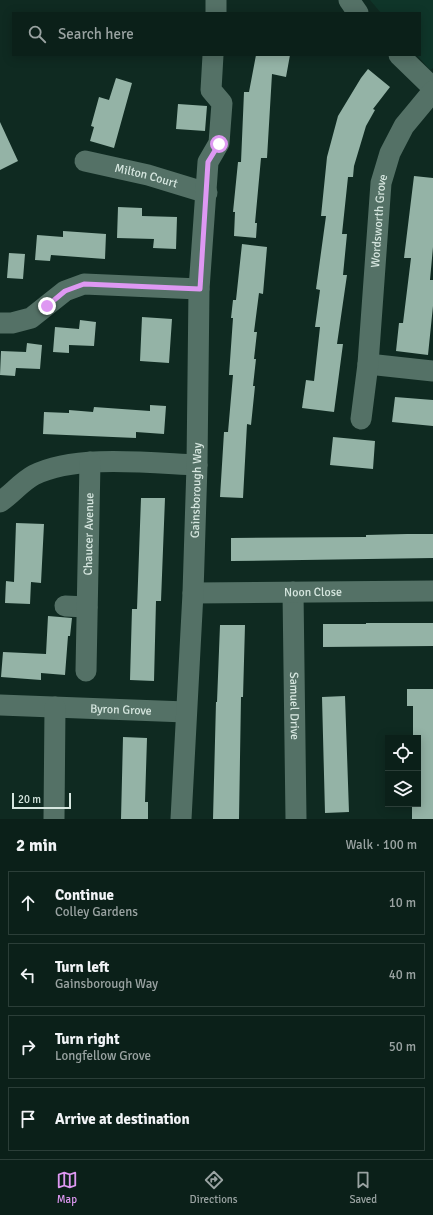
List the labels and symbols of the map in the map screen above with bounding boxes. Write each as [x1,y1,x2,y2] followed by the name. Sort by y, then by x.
[210,135,228,153] route start
[113,161,180,192] street label: Milton Court
[368,172,391,268] street label: Wordsworth Grove
[38,297,56,315] route end
[188,442,205,538] street label: Gainsborough Way
[81,493,97,576] street label: Chaucer Avenue
[284,585,342,600] street label: Noon Close
[286,672,302,740] street label: Samuel Drive
[90,701,152,719] street label: Byron Grove
[12,791,71,810] scale bar

